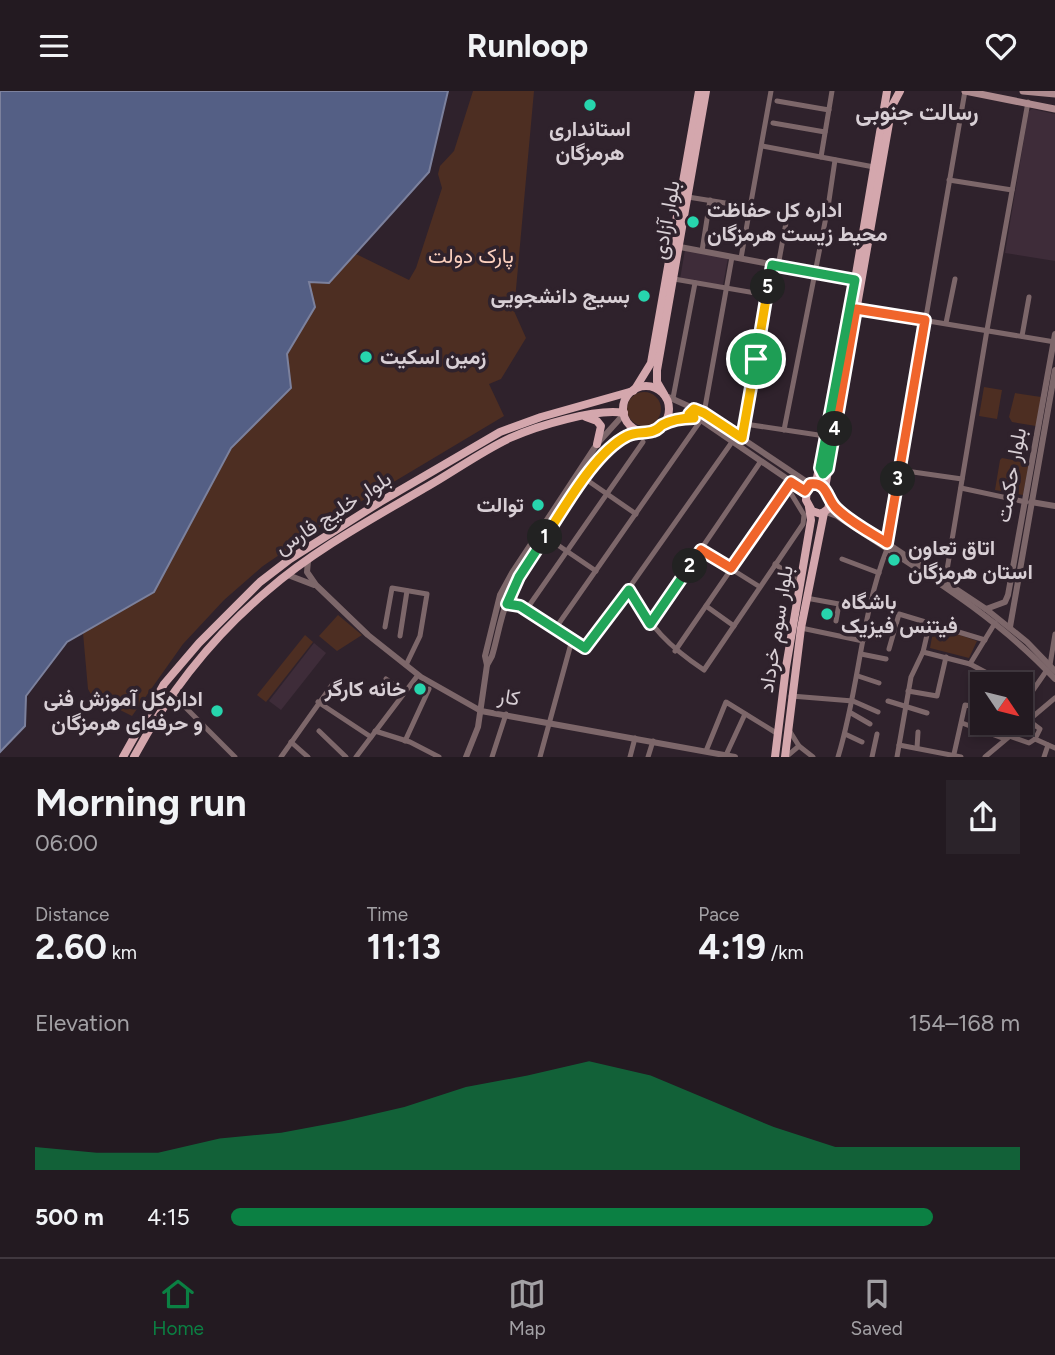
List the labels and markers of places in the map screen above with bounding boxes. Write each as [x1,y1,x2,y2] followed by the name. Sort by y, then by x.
[582,97,598,113] marker: استانداری هرمزگان
[549,116,631,166] place label: استانداری هرمزگان
[707,197,888,247] place label: اداره کل حفاظت محیط زیست هرمزگان
[685,214,701,230] marker: اداره کل حفاظت محیط زیست هرمزگان
[750,269,786,305] pin: 5
[490,283,630,310] place label: بسیج دانشجویی
[636,288,652,304] marker: بسیج دانشجویی
[726,329,786,389] pin
[380,344,486,370] place label: زمین اسکیت
[358,349,374,365] marker: زمین اسکیت
[818,411,852,447] pin: 4
[880,461,916,497] pin: 3
[476,492,524,518] place label: توالت
[530,497,546,513] marker: توالت
[528,519,562,555] pin: 1
[908,535,1033,585] place label: اتاق تعاون استان هرمزگان
[672,549,708,583] pin: 2
[886,552,902,568] marker: اتاق تعاون استان هرمزگان
[841,589,958,639] place label: باشگاه فیتنس فیزیک
[819,606,835,622] marker: باشگاه فیتنس فیزیک
[324,676,406,702] place label: خانه کارگر
[412,681,428,697] marker: خانه کارگر
[43,686,203,736] place label: اداره‌کل آموزش فنى و حرفه‌اى هرمزگان
[209,703,225,719] marker: اداره‌کل آموزش فنى و حرفه‌اى هرمزگان

